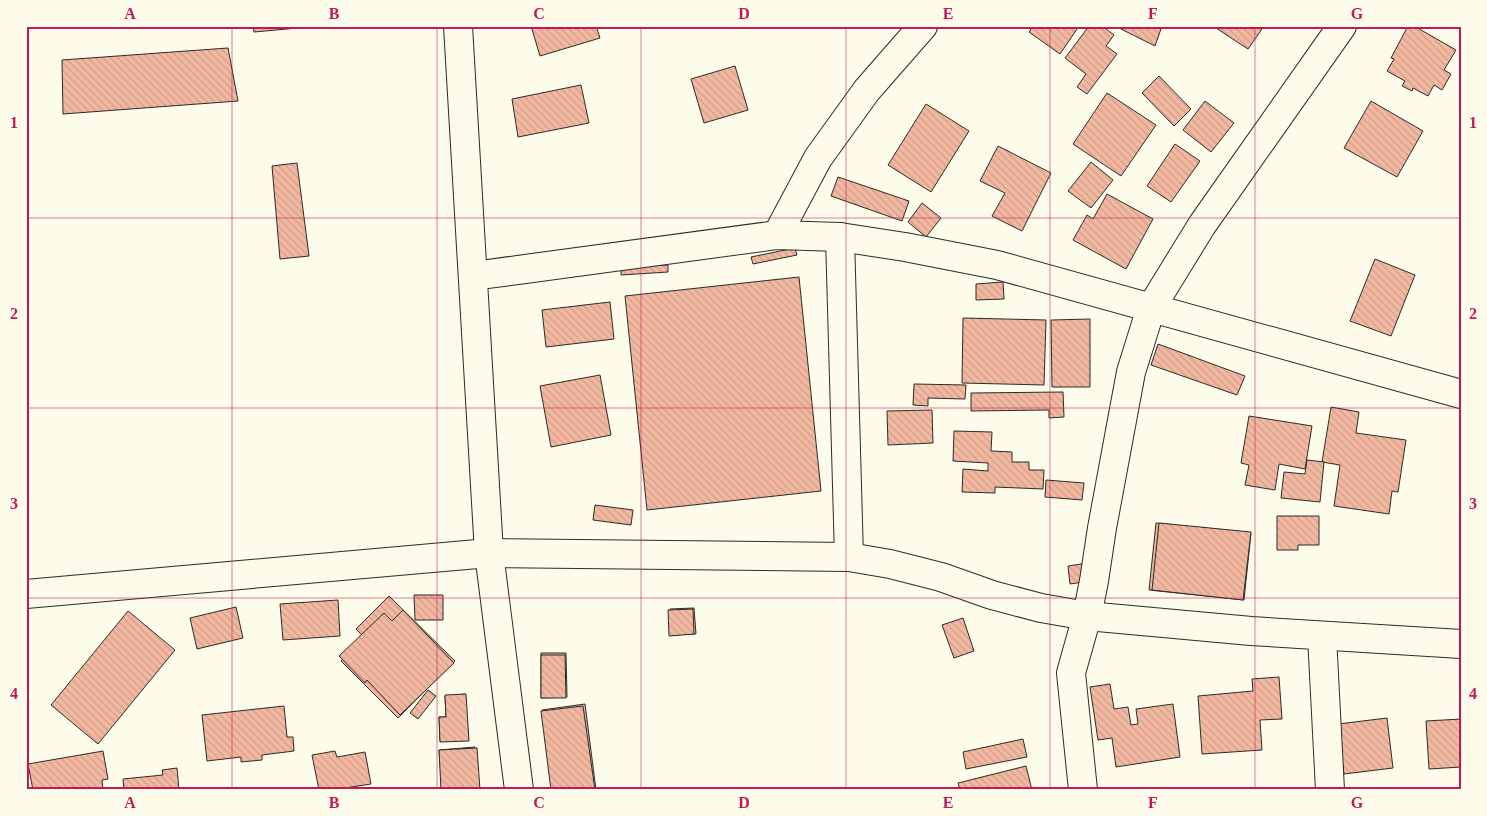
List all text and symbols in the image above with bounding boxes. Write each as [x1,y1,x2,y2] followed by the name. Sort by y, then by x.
[124,5,136,22] text: A
[329,5,340,22] text: B
[533,5,545,22] text: C
[738,5,750,22] text: D
[943,5,953,22] text: E
[1148,5,1158,22] text: F
[1351,5,1364,22] text: G
[10,114,18,131] text: 1
[1469,114,1477,131] text: 1
[10,305,18,322] text: 2
[1469,305,1477,322] text: 2
[10,495,18,512] text: 3
[1469,495,1477,512] text: 3
[10,685,18,702] text: 4
[1469,685,1477,702] text: 4
[124,794,136,811] text: A
[329,794,340,811] text: B
[533,794,545,811] text: C
[738,794,750,811] text: D
[943,794,953,811] text: E
[1148,794,1158,811] text: F
[1351,794,1364,811] text: G

